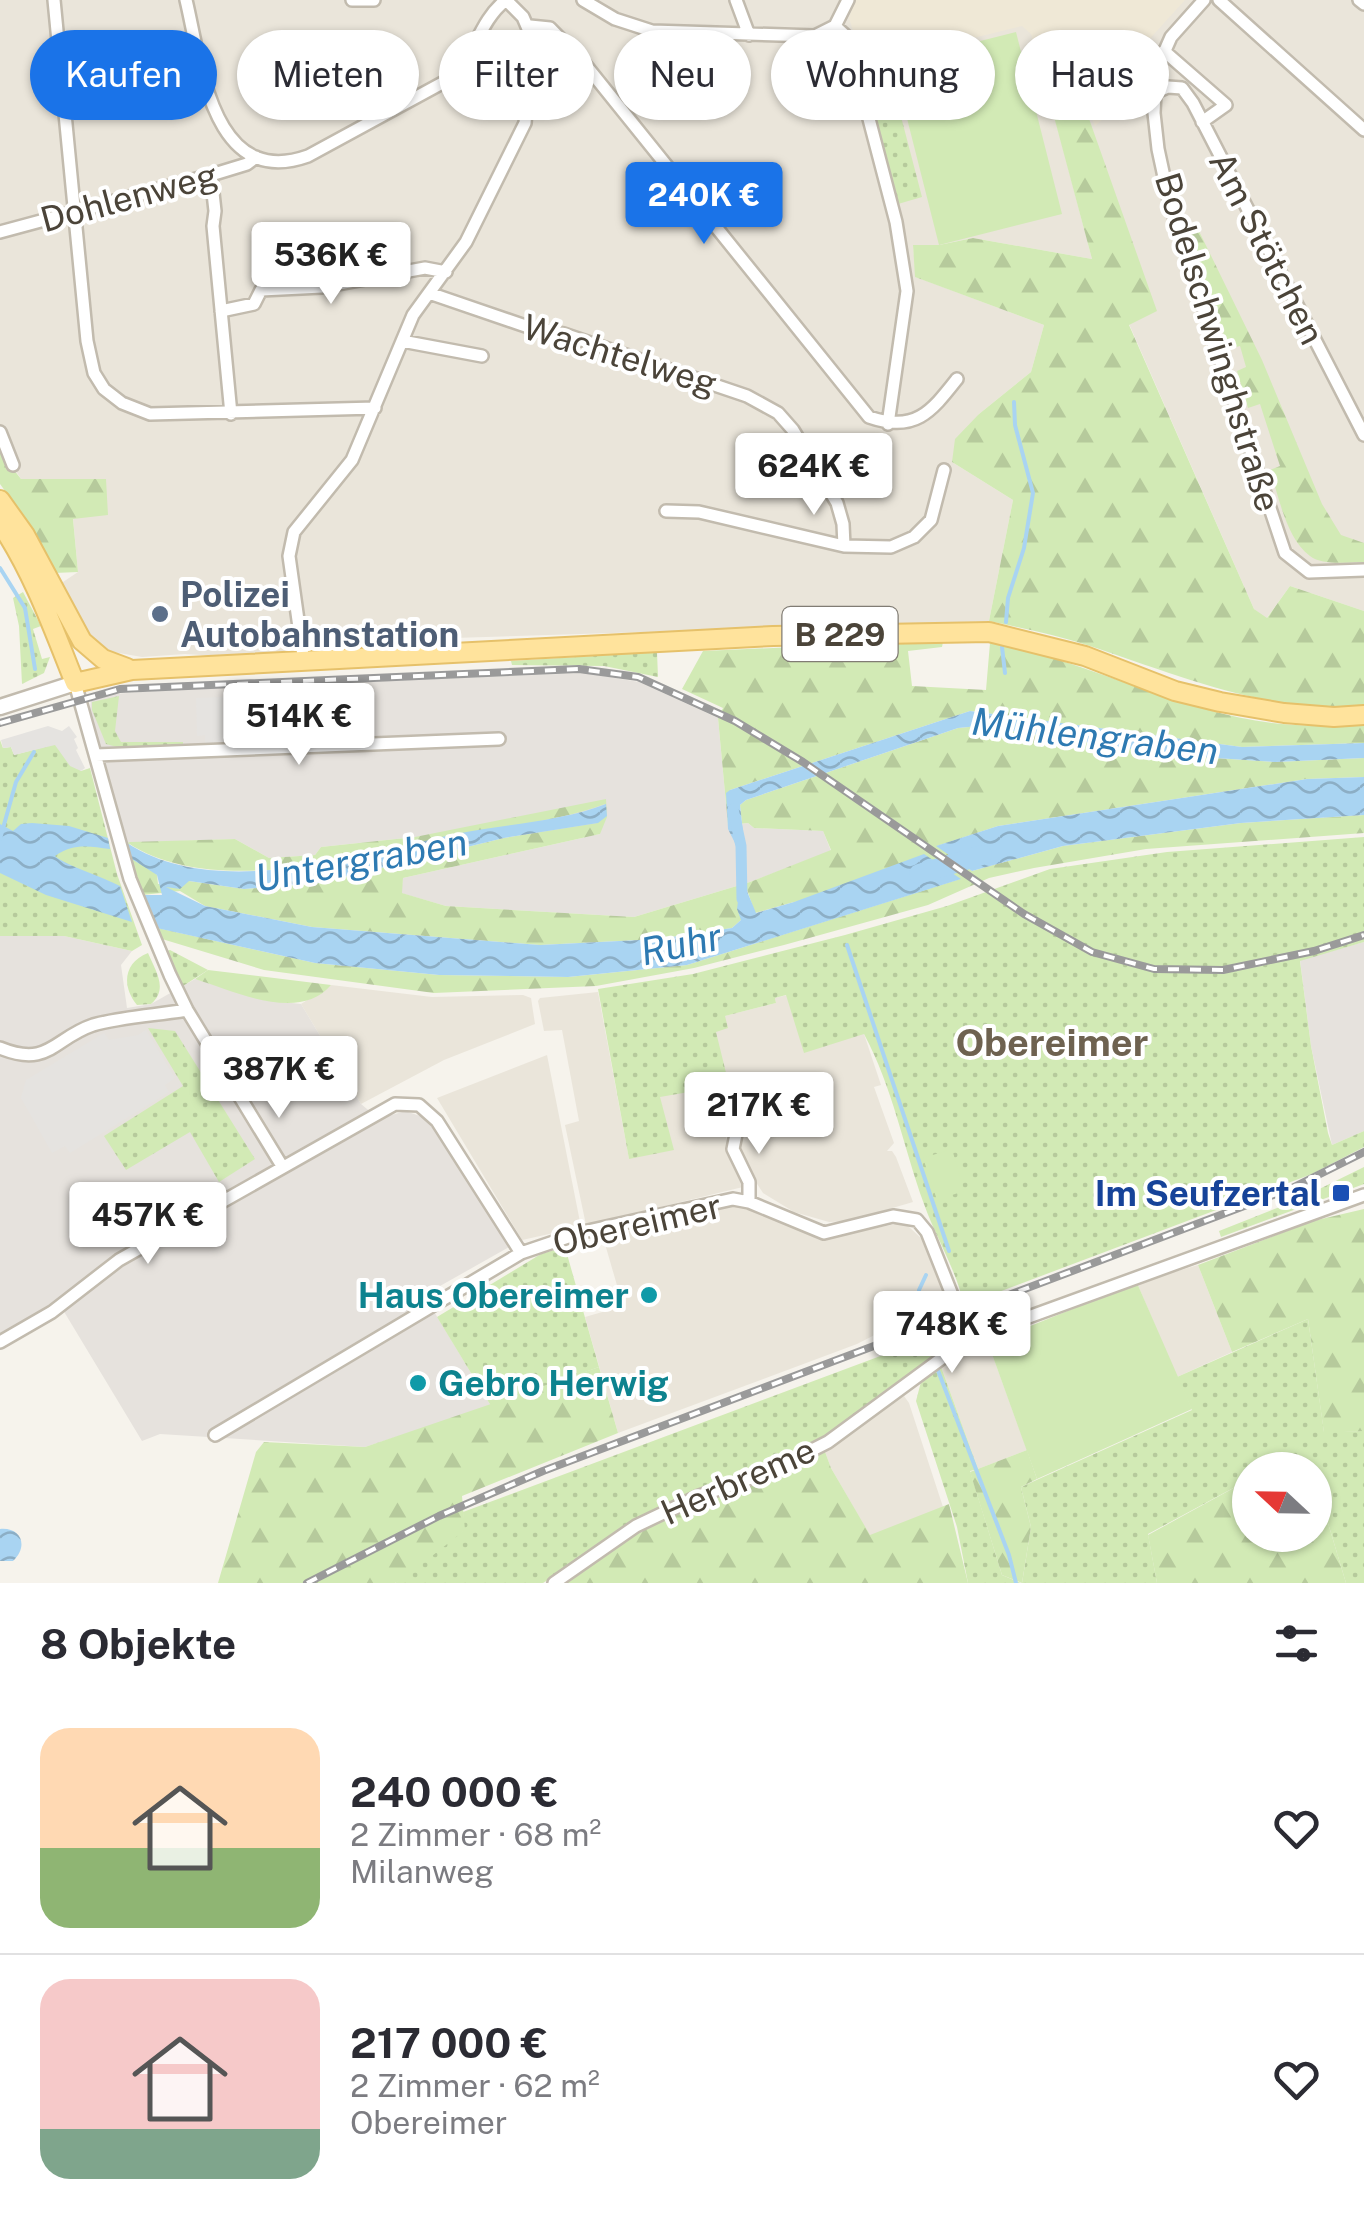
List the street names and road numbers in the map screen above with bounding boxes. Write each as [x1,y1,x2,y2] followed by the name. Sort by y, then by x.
[1201,145,1333,351] street label: Am Stötchen
[36,154,222,240] street label: Dohlenweg
[1147,168,1289,516] street label: Bodelschwinghstraße
[518,306,722,404] street label: Wachtelweg
[782,607,898,661] road number: B 229
[549,1185,725,1263] street label: Obereimer
[655,1429,821,1533] street label: Herbreme

